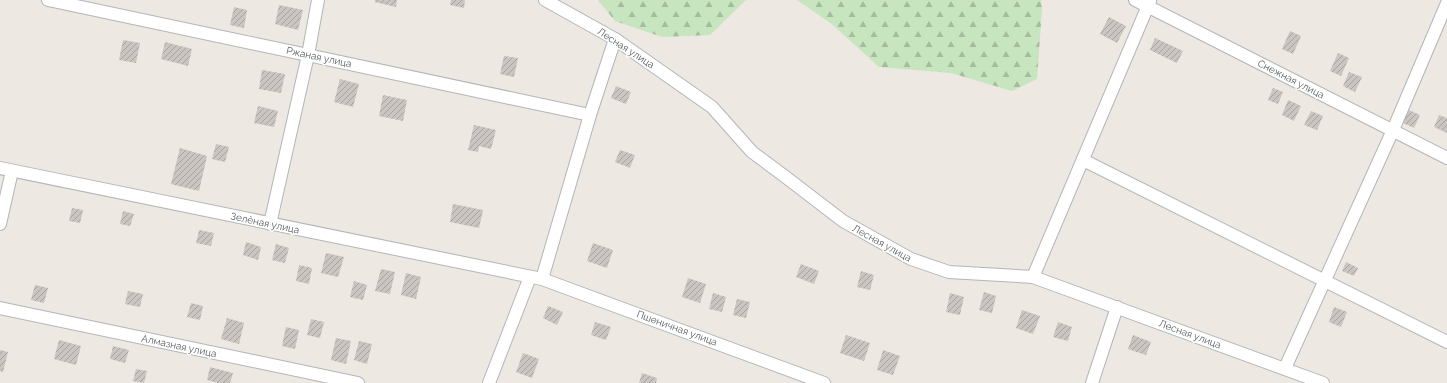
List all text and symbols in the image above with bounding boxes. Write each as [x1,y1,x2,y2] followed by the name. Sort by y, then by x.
[595,26,657,70] street label: Лесная улица
[285,45,353,69] street label: Ржаная улица
[1256,57,1326,101] street label: Снежная улица
[230,210,300,236] street label: Зелёная улица
[851,222,913,264] street label: Лесная улица
[635,308,719,348] street label: Пшеничная улица
[1157,318,1223,350] street label: Лесная улица
[140,333,218,359] street label: Алмазная улица

